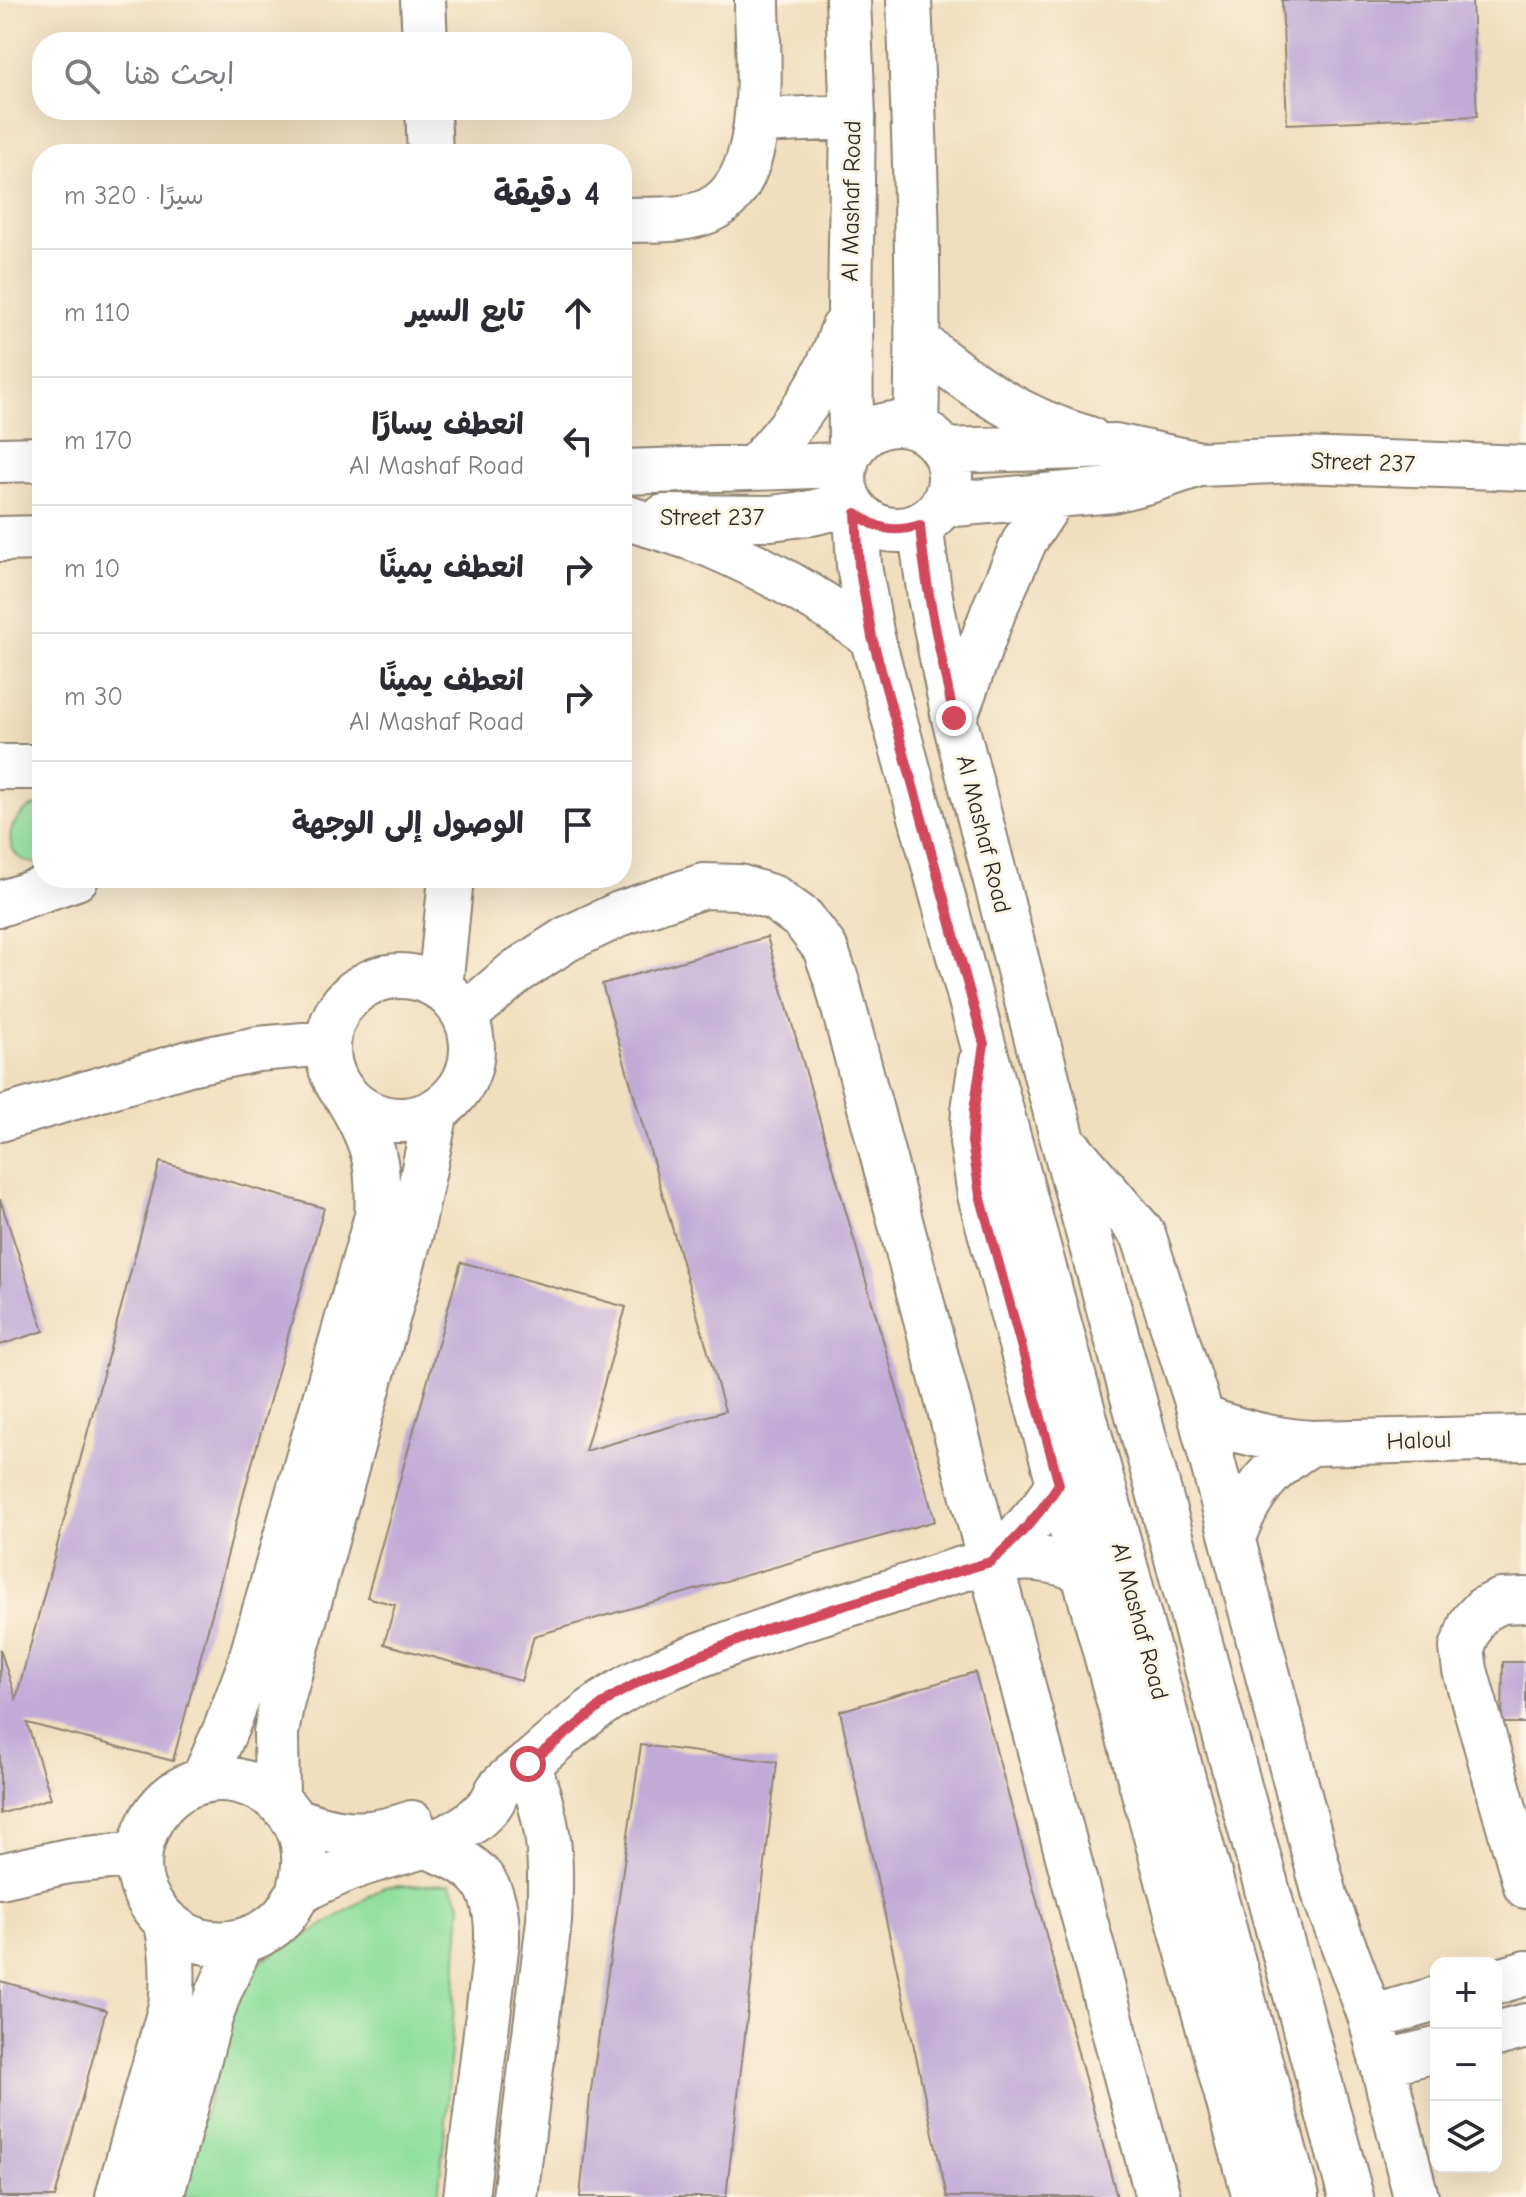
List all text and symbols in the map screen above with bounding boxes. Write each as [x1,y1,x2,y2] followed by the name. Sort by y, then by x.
[32,32,632,120] search box
[60,54,104,98] icon: search
[124,57,234,92] text: ابحث هنا
[836,120,866,282] street label: Al Mashaf Road
[494,174,600,214] text: 4 دقيقة
[64,181,204,211] text: سيرًا · 320 m
[556,291,600,335] icon: ahead
[406,294,524,329] text: تابع السير
[64,298,131,328] text: 110 m
[372,407,524,442] text: انعطف يسارًا
[556,419,600,463] icon: left
[64,426,133,456] text: 170 m
[1310,446,1416,478] street label: Street 237
[349,451,524,481] text: Al Mashaf Road
[660,503,764,531] street label: Street 237
[556,547,600,591] icon: right
[379,550,524,585] text: انعطف يمينًا
[64,554,120,584] text: 10 m
[379,663,524,698] text: انعطف يمينًا
[556,675,600,719] icon: right
[64,682,123,712] text: 30 m
[936,700,972,736] route end
[349,707,524,737] text: Al Mashaf Road
[951,752,1017,916] street label: Al Mashaf Road
[556,803,600,847] icon: arrive
[292,806,524,841] text: الوصول إلى الوجهة
[1386,1425,1452,1455] street label: Haloul
[1106,1539,1174,1703] street label: Al Mashaf Road
[510,1746,546,1782] route start
[1430,1957,1502,2173] map controls
[1430,1957,1502,2029] button: +
[1430,2029,1502,2101] button: −
[1430,2101,1502,2173] button: layers

